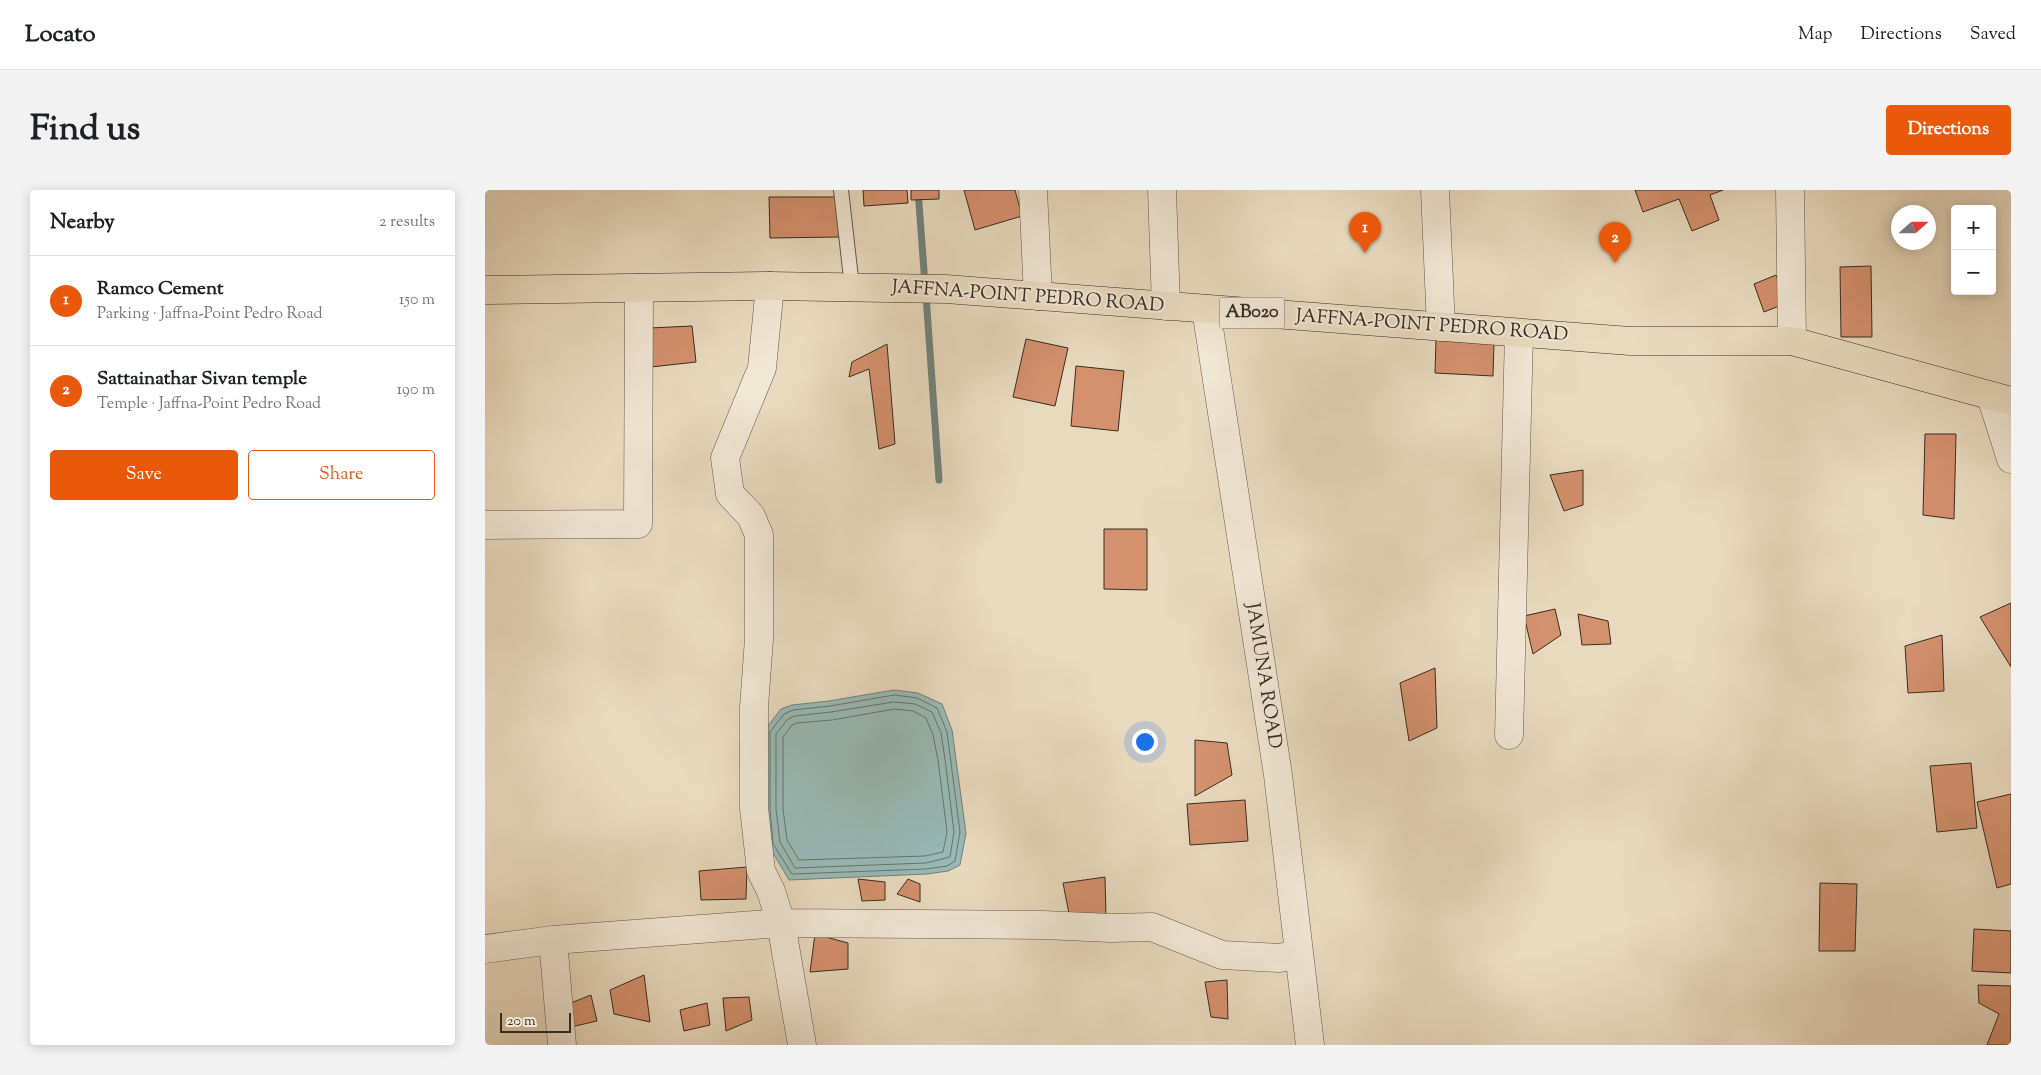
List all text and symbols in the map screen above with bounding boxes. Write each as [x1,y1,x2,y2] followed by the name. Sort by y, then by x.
[25,18,96,52] text: Locato
[1798,22,1833,48] text: Map
[1861,22,1942,48] text: Directions
[1970,22,2016,48] text: Saved
[30,105,140,156] text: Find us
[1886,105,2011,155] button: Directions
[1891,205,1936,250] north arrow
[1951,205,1996,295] map controls
[1951,205,1996,250] button: +
[50,208,115,238] text: Nearby
[379,211,435,234] text: 2 results
[1349,212,1381,253] pin: 1
[1599,222,1631,263] pin: 2
[1951,250,1996,295] button: −
[890,274,1165,320] street label: JAFFNA-POINT PEDRO ROAD
[97,276,224,303] text: Ramco Cement
[63,289,69,312] text: 1
[399,289,435,312] text: 150 m
[1219,298,1285,328] road number: AB020
[97,303,322,326] text: Parking · Jaffna-Point Pedro Road
[1294,303,1569,349] street label: JAFFNA-POINT PEDRO ROAD
[97,366,307,393] text: Sattainathar Sivan temple
[62,379,70,402] text: 2
[397,379,435,402] text: 190 m
[97,393,321,416] text: Temple · Jaffna-Point Pedro Road
[50,450,238,500] button: Save
[248,450,435,500] button: Share
[1238,600,1288,751] street label: JAMUNA ROAD
[1132,729,1158,755] your location
[500,1010,571,1033] scale bar
[507,1012,536,1032] text: 20 m

